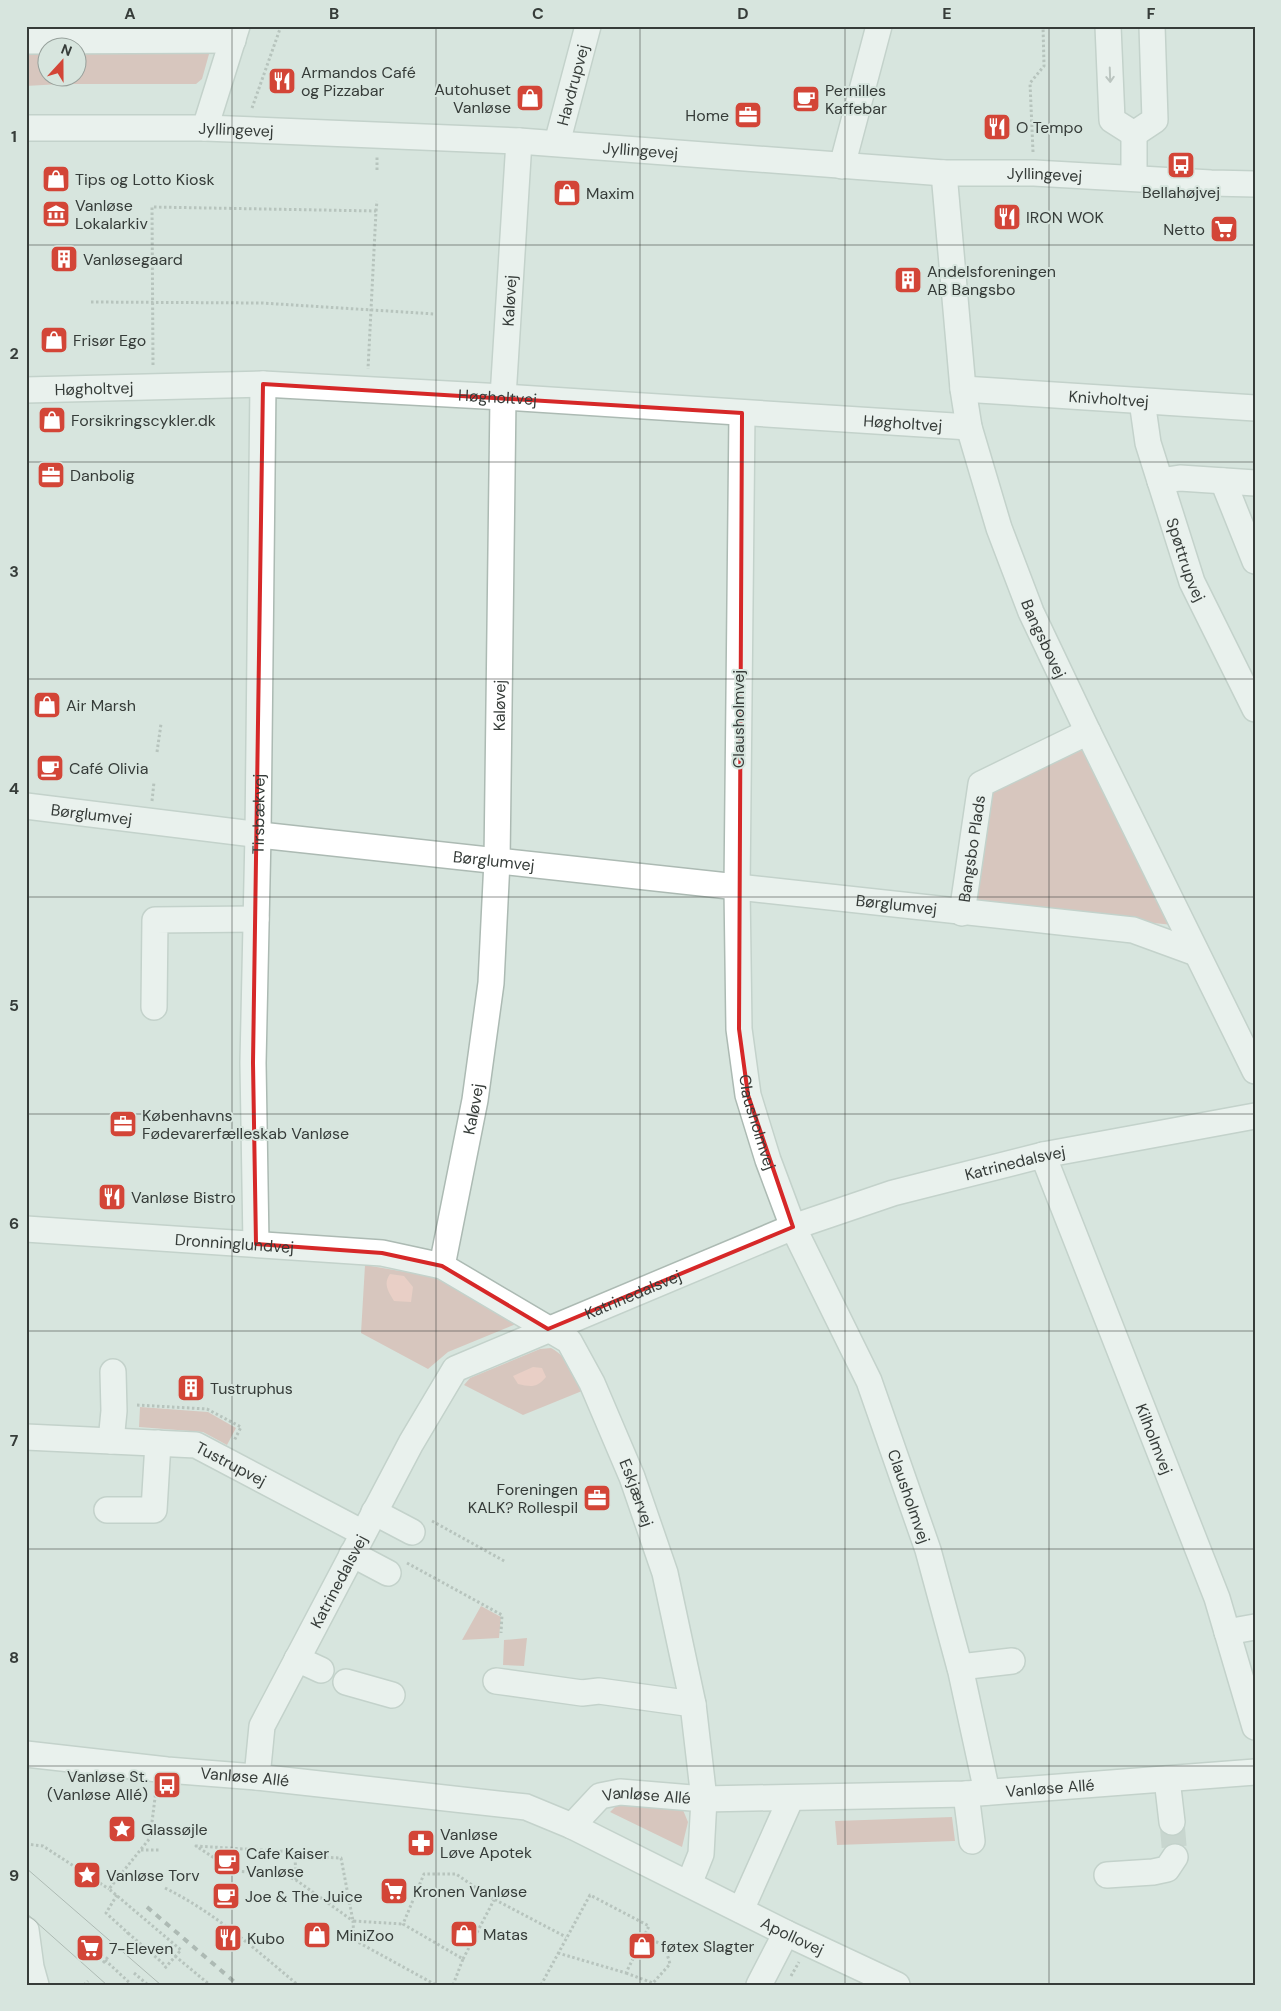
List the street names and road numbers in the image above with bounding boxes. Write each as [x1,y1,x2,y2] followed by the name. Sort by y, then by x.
[552,42,594,128] street label: Havdrupvej
[198,118,274,142] street label: Jyllingevej
[602,137,679,164] street label: Jyllingevej
[1007,163,1083,187] street label: Jyllingevej
[497,274,522,327] street label: Kaløvej
[54,377,134,400] street label: Høgholtvej
[458,385,538,410] street label: Høgholtvej
[1068,386,1149,412] street label: Knivholtvej
[863,410,943,436] street label: Høgholtvej
[1161,515,1210,605] street label: Spøttrupvej
[1016,596,1071,682] street label: Bangsbovej
[728,670,749,768] street label: Clausholmvej
[489,680,510,731] street label: Kaløvej
[248,774,270,855] street label: Tirsbækvej
[954,794,990,904] street label: Bangsbo Plads
[50,799,133,830] street label: Børglumvej
[452,846,536,876] street label: Børglumvej
[855,890,938,920] street label: Børglumvej
[734,1073,781,1173] street label: Clausholmvej
[458,1082,488,1136] street label: Kaløvej
[962,1141,1067,1185] street label: Katrinedalsvej
[174,1229,295,1258] street label: Dronninglundvej
[582,1265,684,1324] street label: Katrinedalsvej
[1131,1401,1177,1477] street label: Kilholmvej
[192,1437,270,1491] street label: Tustrupvej
[883,1447,935,1546] street label: Clausholmvej
[614,1456,658,1529] street label: Eskjærvej
[305,1531,372,1632] street label: Katrinedalsvej
[200,1763,290,1792] street label: Vanløse Allé
[1005,1774,1095,1802] street label: Vanløse Allé
[600,1782,692,1809] street label: Vanløse Allé
[757,1912,827,1960] street label: Apollovej

